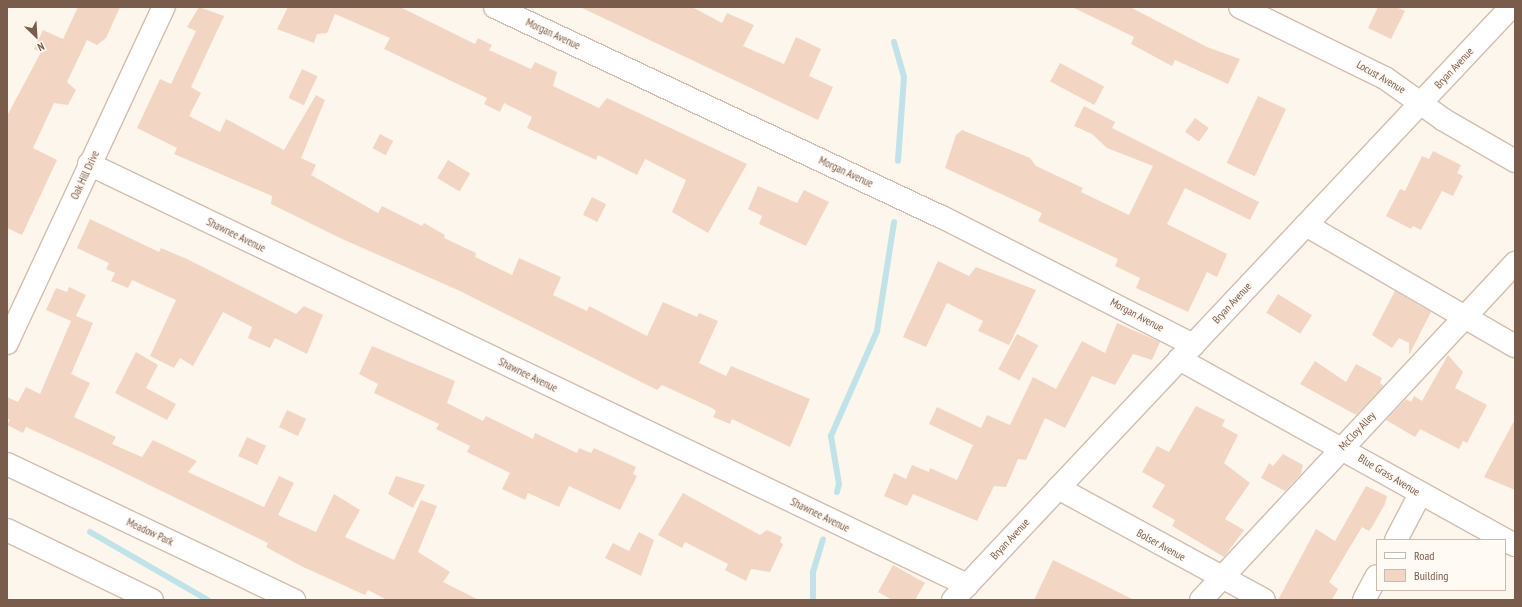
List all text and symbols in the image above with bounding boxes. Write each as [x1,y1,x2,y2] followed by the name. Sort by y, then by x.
[16,16,56,56] north arrow
[524,16,582,52] street label: Morgan Avenue
[35,39,47,54] text: N
[1432,45,1476,91] street label: Bryan Avenue
[1354,58,1408,96] street label: Locust Avenue
[68,148,102,202] street label: Oak Hill Drive
[817,154,875,190] street label: Morgan Avenue
[204,215,268,255] street label: Shawnee Avenue
[1210,280,1254,326] street label: Bryan Avenue
[1108,295,1166,335] street label: Morgan Avenue
[496,355,560,395] street label: Shawnee Avenue
[1336,409,1378,453] street label: McCloy Alley
[1356,451,1422,499] street label: Blue Grass Avenue
[788,495,852,535] street label: Shawnee Avenue
[124,515,176,549] street label: Meadow Park
[988,516,1032,562] street label: Bryan Avenue
[1134,526,1188,564] street label: Bolser Avenue
[1376,539,1506,591] legend
[1414,548,1434,563] text: Road
[1414,568,1449,583] text: Building

